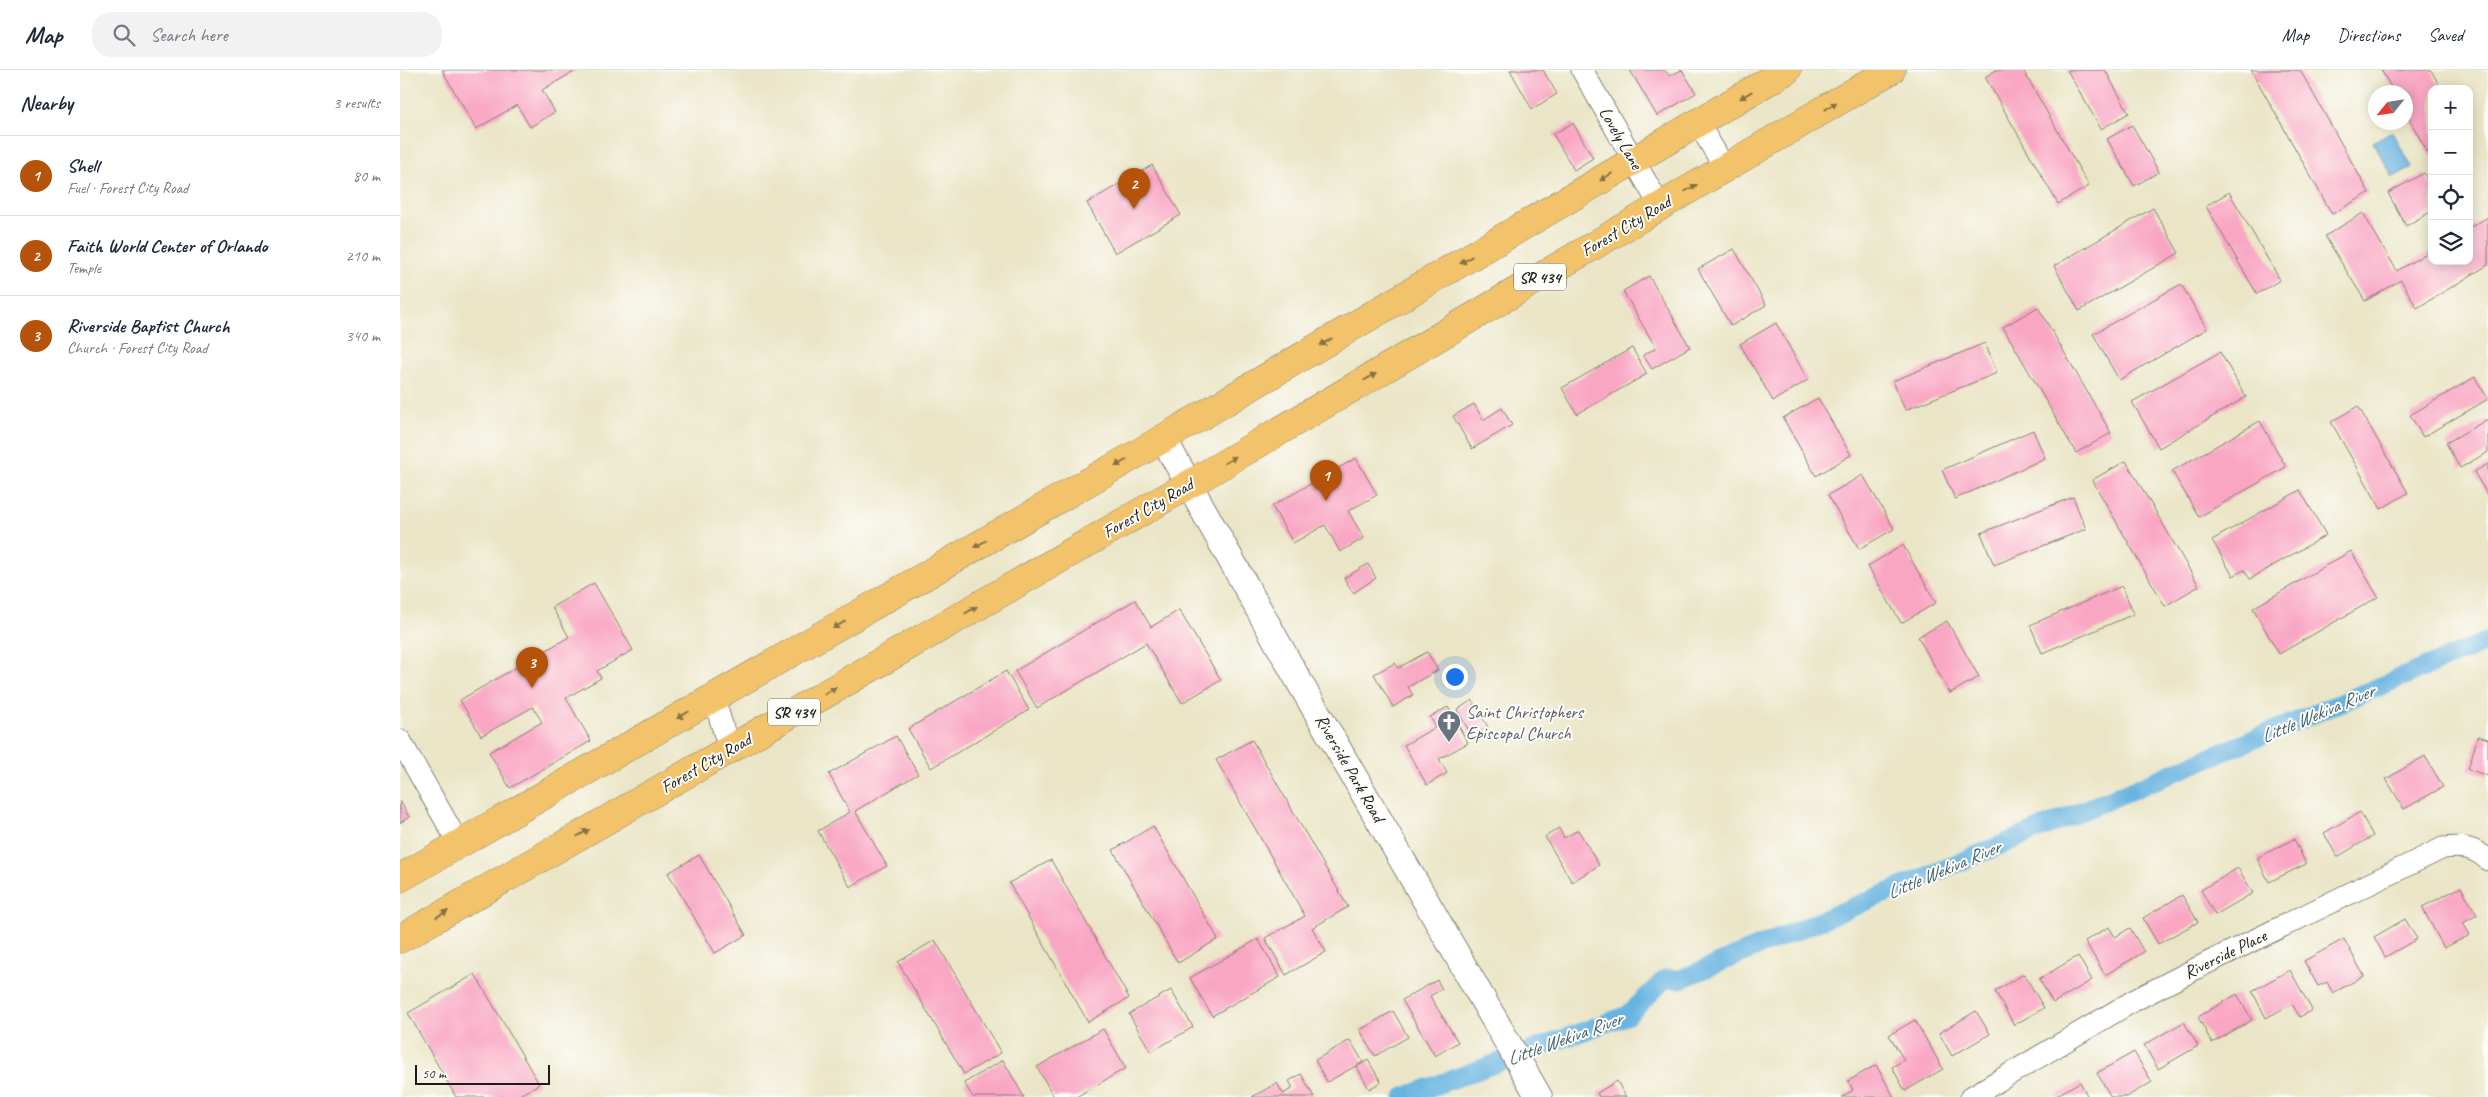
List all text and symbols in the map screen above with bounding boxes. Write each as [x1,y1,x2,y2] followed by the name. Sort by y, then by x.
[92,12,442,57] search box
[25,20,62,50] text: Map
[110,21,138,49] icon: search
[150,23,228,47] text: Search here
[2282,24,2309,46] text: Map
[2337,24,2400,46] text: Directions
[2428,24,2463,46] text: Saved
[2368,85,2413,130] north arrow
[2428,85,2473,265] map controls
[2428,85,2473,130] button: +
[20,90,73,116] text: Nearby
[1739,90,1752,99] one-way arrow
[333,93,380,113] text: 3 results
[1824,101,1837,110] one-way arrow
[1594,103,1648,174] street label: Lovely Lane
[2428,130,2473,175] button: −
[67,154,99,178] text: Shell
[32,166,40,186] text: 1
[353,166,380,186] text: 80 m
[1118,168,1150,209] pin: 2
[1599,173,1612,182] one-way arrow
[2428,175,2473,220] button: locate
[67,178,188,198] text: Fuel · Forest City Road
[1684,184,1697,193] one-way arrow
[1577,189,1677,261] street label: Forest City Road
[2428,220,2473,265] button: layers
[67,234,267,258] text: Faith World Center of Orlando
[32,246,40,266] text: 2
[346,246,380,266] text: 210 m
[1459,255,1472,264] one-way arrow
[67,258,101,278] text: Temple
[1514,263,1566,290] road number: SR 434
[67,314,230,338] text: Riverside Baptist Church
[32,326,40,346] text: 3
[346,326,380,346] text: 340 m
[67,338,207,358] text: Church · Forest City Road
[1319,338,1332,347] one-way arrow
[1362,373,1377,381] one-way arrow
[1223,455,1236,464] one-way arrow
[1114,459,1129,467] one-way arrow
[1310,460,1342,501] pin: 1
[1099,472,1200,543] street label: Forest City Road
[973,540,988,548] one-way arrow
[963,606,978,614] one-way arrow
[833,621,846,630] one-way arrow
[516,647,548,688] pin: 3
[1442,664,1468,690] your location
[2257,678,2381,749] water label: Little Wekiva River
[823,687,838,695] one-way arrow
[768,698,820,726] road number: SR 434
[1466,701,1585,744] place label: Saint Christophers Episcopal Church
[1436,709,1462,743] church icon: Saint Christophers Episcopal Church
[1310,710,1391,828] street label: Riverside Park Road
[676,711,691,719] one-way arrow
[657,727,758,798] street label: Forest City Road
[577,829,590,838] one-way arrow
[1883,834,2007,905] water label: Little Wekiva River
[436,910,449,919] one-way arrow
[2180,924,2271,983] street label: Riverside Place
[1504,1006,1629,1071] water label: Little Wekiva River
[415,1062,550,1085] scale bar
[422,1065,446,1082] text: 50 m

